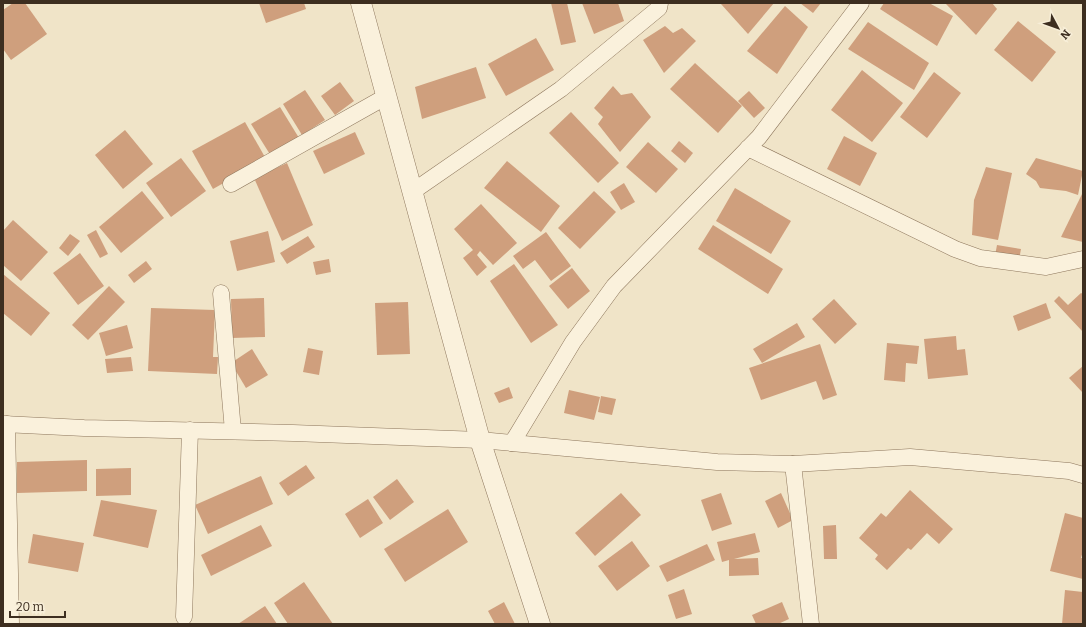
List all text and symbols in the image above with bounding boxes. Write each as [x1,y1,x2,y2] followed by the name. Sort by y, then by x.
[1038,8,1078,48] north arrow
[1057,27,1073,42] text: N
[10,593,65,619] scale bar
[16,600,45,614] text: 20 m

